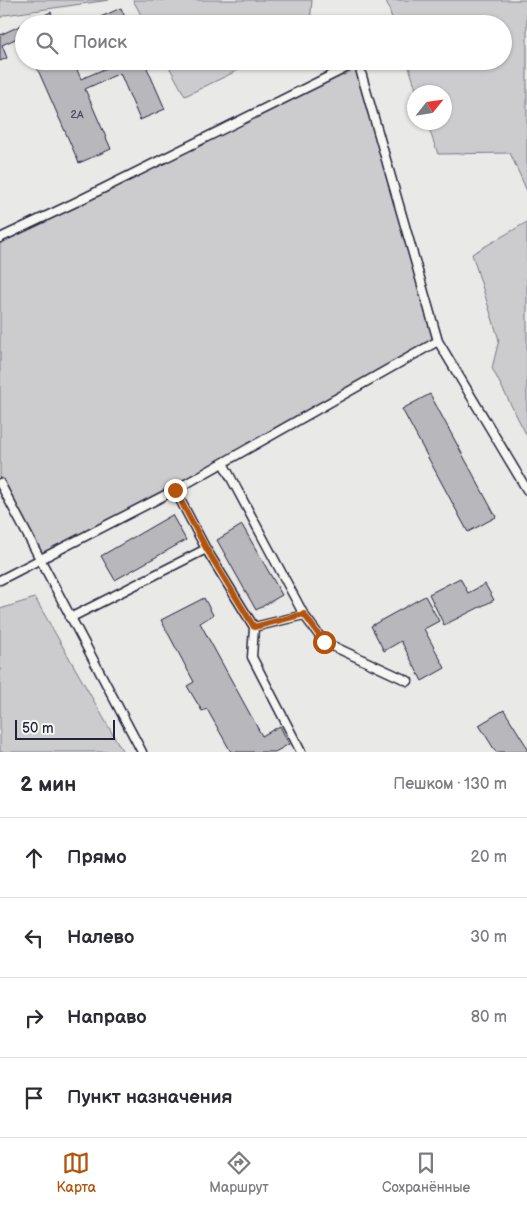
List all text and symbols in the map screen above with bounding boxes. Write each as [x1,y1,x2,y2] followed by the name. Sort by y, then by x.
[15,15,512,70] search box
[33,29,61,57] icon: search
[73,31,127,54] text: Поиск
[407,85,452,130] north arrow
[70,108,84,121] house number: 2А
[164,479,187,502] route end
[313,631,336,654] route start
[15,717,115,740] scale bar
[22,720,54,737] text: 50 m
[20,772,76,797] text: 2 мин
[393,775,507,794] text: Пешком · 130 m
[20,844,48,872] icon: ahead
[67,846,127,869] text: Прямо
[471,848,507,867] text: 20 m
[20,924,48,952] icon: left
[67,926,134,949] text: Налево
[470,928,507,947] text: 30 m
[20,1004,48,1032] icon: right
[67,1006,147,1029] text: Направо
[471,1008,507,1027] text: 80 m
[20,1084,48,1112] icon: arrive
[67,1086,232,1109] text: Пункт назначения
[57,1149,96,1196] tab: Карта
[209,1149,269,1196] tab: Маршрут
[382,1149,470,1196] tab: Сохранённые

